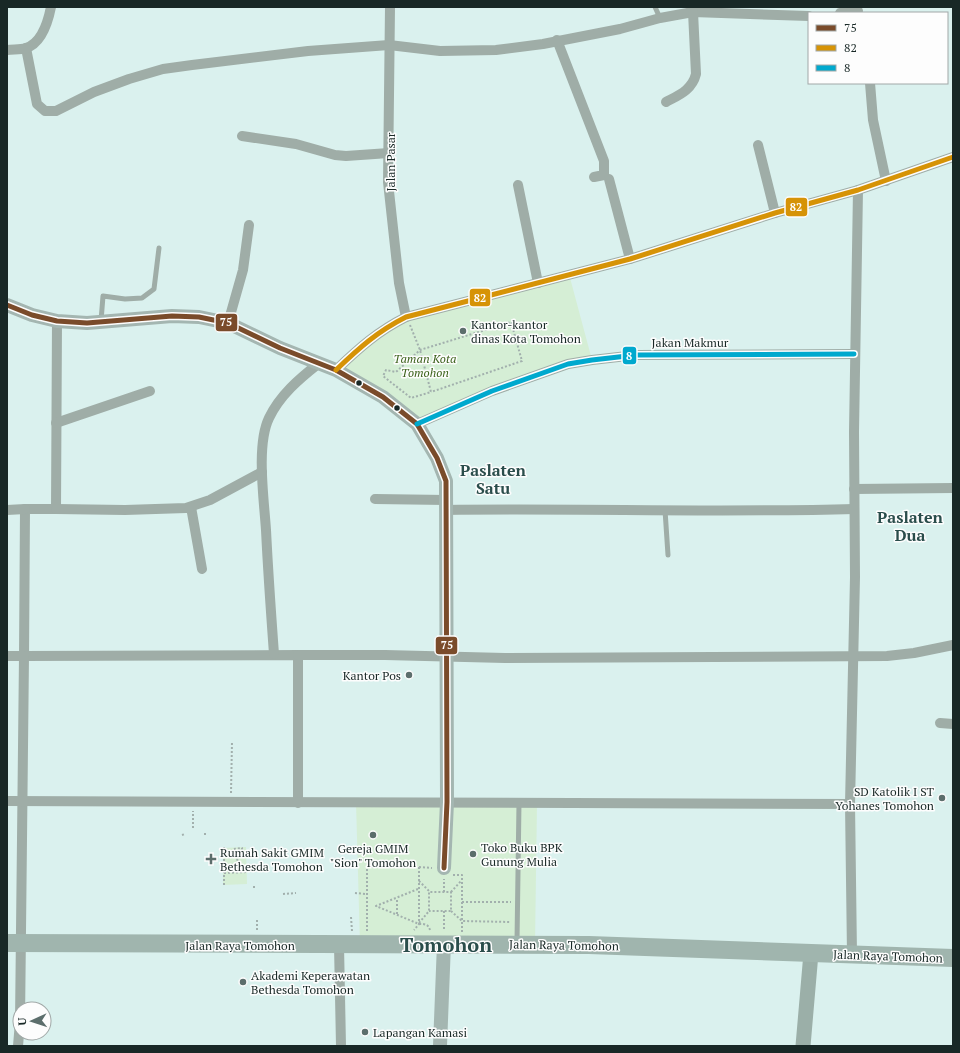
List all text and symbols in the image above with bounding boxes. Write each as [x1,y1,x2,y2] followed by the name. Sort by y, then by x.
[808,12,948,84] legend
[844,20,857,35] text: 75
[844,40,857,55] text: 82
[844,60,850,75] text: 8
[383,132,398,191] street label: Jalan Pasar
[785,197,808,217] line badge: 82
[790,200,802,214] text: 82
[469,288,491,307] line badge: 82
[474,291,486,305] text: 82
[215,313,238,332] line badge: 75
[220,315,232,329] text: 75
[471,317,581,346] place label: Kantor-kantor dinas Kota Tomohon
[458,326,468,336] marker: Kantor-kantor dinas Kota Tomohon
[652,335,729,350] street label: Jakan Makmur
[622,346,637,365] line badge: 8
[626,349,632,363] text: 8
[394,351,456,380] park label: Taman Kota Tomohon
[354,378,364,388] unlabelled marker
[392,403,402,413] unlabelled marker
[460,459,527,499] district label: Paslaten Satu
[877,506,944,546] district label: Paslaten Dua
[435,636,458,655] line badge: 75
[441,638,453,652] text: 75
[343,668,401,683] place label: Kantor Pos
[404,670,414,680] marker: Kantor Pos
[835,784,935,813] place label: SD Katolik I ST Yohanes Tomohon
[937,793,947,803] marker: SD Katolik I ST Yohanes Tomohon
[368,830,378,840] marker: Gereja GMIM "Sion" Tomohon
[481,840,563,869] place label: Toko Buku BPK Gunung Mulia
[330,841,416,870] place label: Gereja GMIM "Sion" Tomohon
[220,845,324,874] place label: Rumah Sakit GMIM Bethesda Tomohon
[468,849,478,859] marker: Toko Buku BPK Gunung Mulia
[205,853,217,865] marker: Rumah Sakit GMIM Bethesda Tomohon
[400,931,492,958] district label: Tomohon
[509,937,619,953] street label: Jalan Raya Tomohon
[185,938,295,953] street label: Jalan Raya Tomohon
[833,947,943,965] street label: Jalan Raya Tomohon
[251,968,370,997] place label: Akademi Keperawatan Bethesda Tomohon
[238,977,248,987] marker: Akademi Keperawatan Bethesda Tomohon
[12,1001,52,1041] north arrow
[15,1017,29,1026] text: U
[373,1025,467,1040] place label: Lapangan Kamasi
[360,1027,370,1037] marker: Lapangan Kamasi

